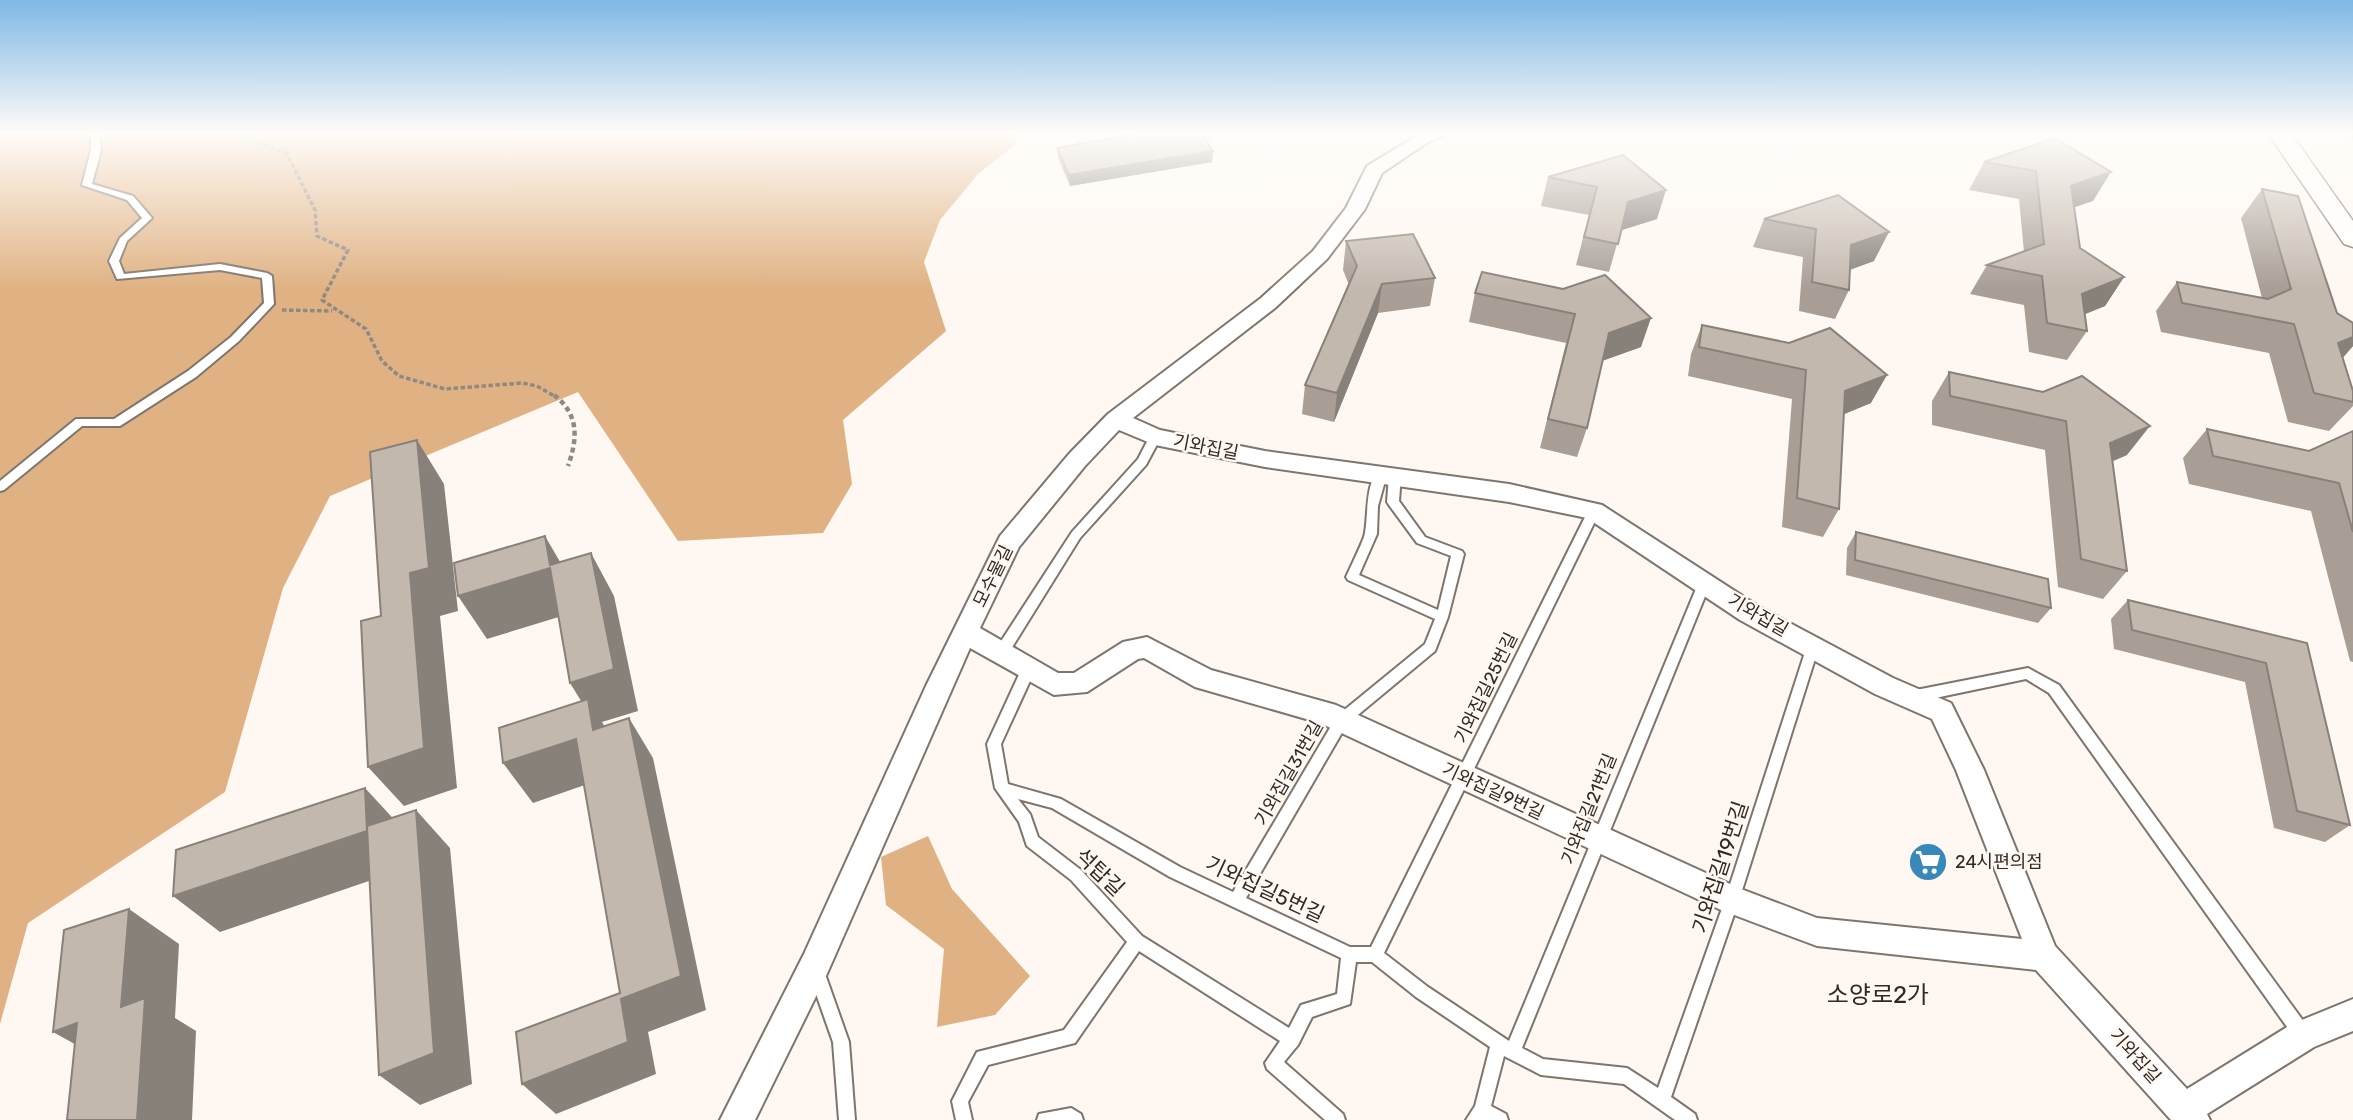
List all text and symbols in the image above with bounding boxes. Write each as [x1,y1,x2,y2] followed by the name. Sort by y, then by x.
[1171,430,1241,464] street label: 기와집길
[969,541,1017,611] street label: 모수물길
[1724,589,1792,641] street label: 기와집길
[1450,629,1522,747] street label: 기와집길25번길
[1250,717,1328,829] street label: 기와집길31번길
[1557,750,1621,868] street label: 기와집길21번길
[1438,758,1548,824] street label: 기와집길9번길
[1687,798,1753,936] street label: 기와집길19번길
[1907,841,1949,883] supermarket icon: 24시편의점
[1070,843,1130,901] street label: 석탑길
[1202,851,1328,927] street label: 기와집길5번길
[1955,851,2043,873] place label: 24시편의점
[1827,981,1929,1009] district label: 소양로2가
[2105,1024,2165,1088] street label: 기와집길

